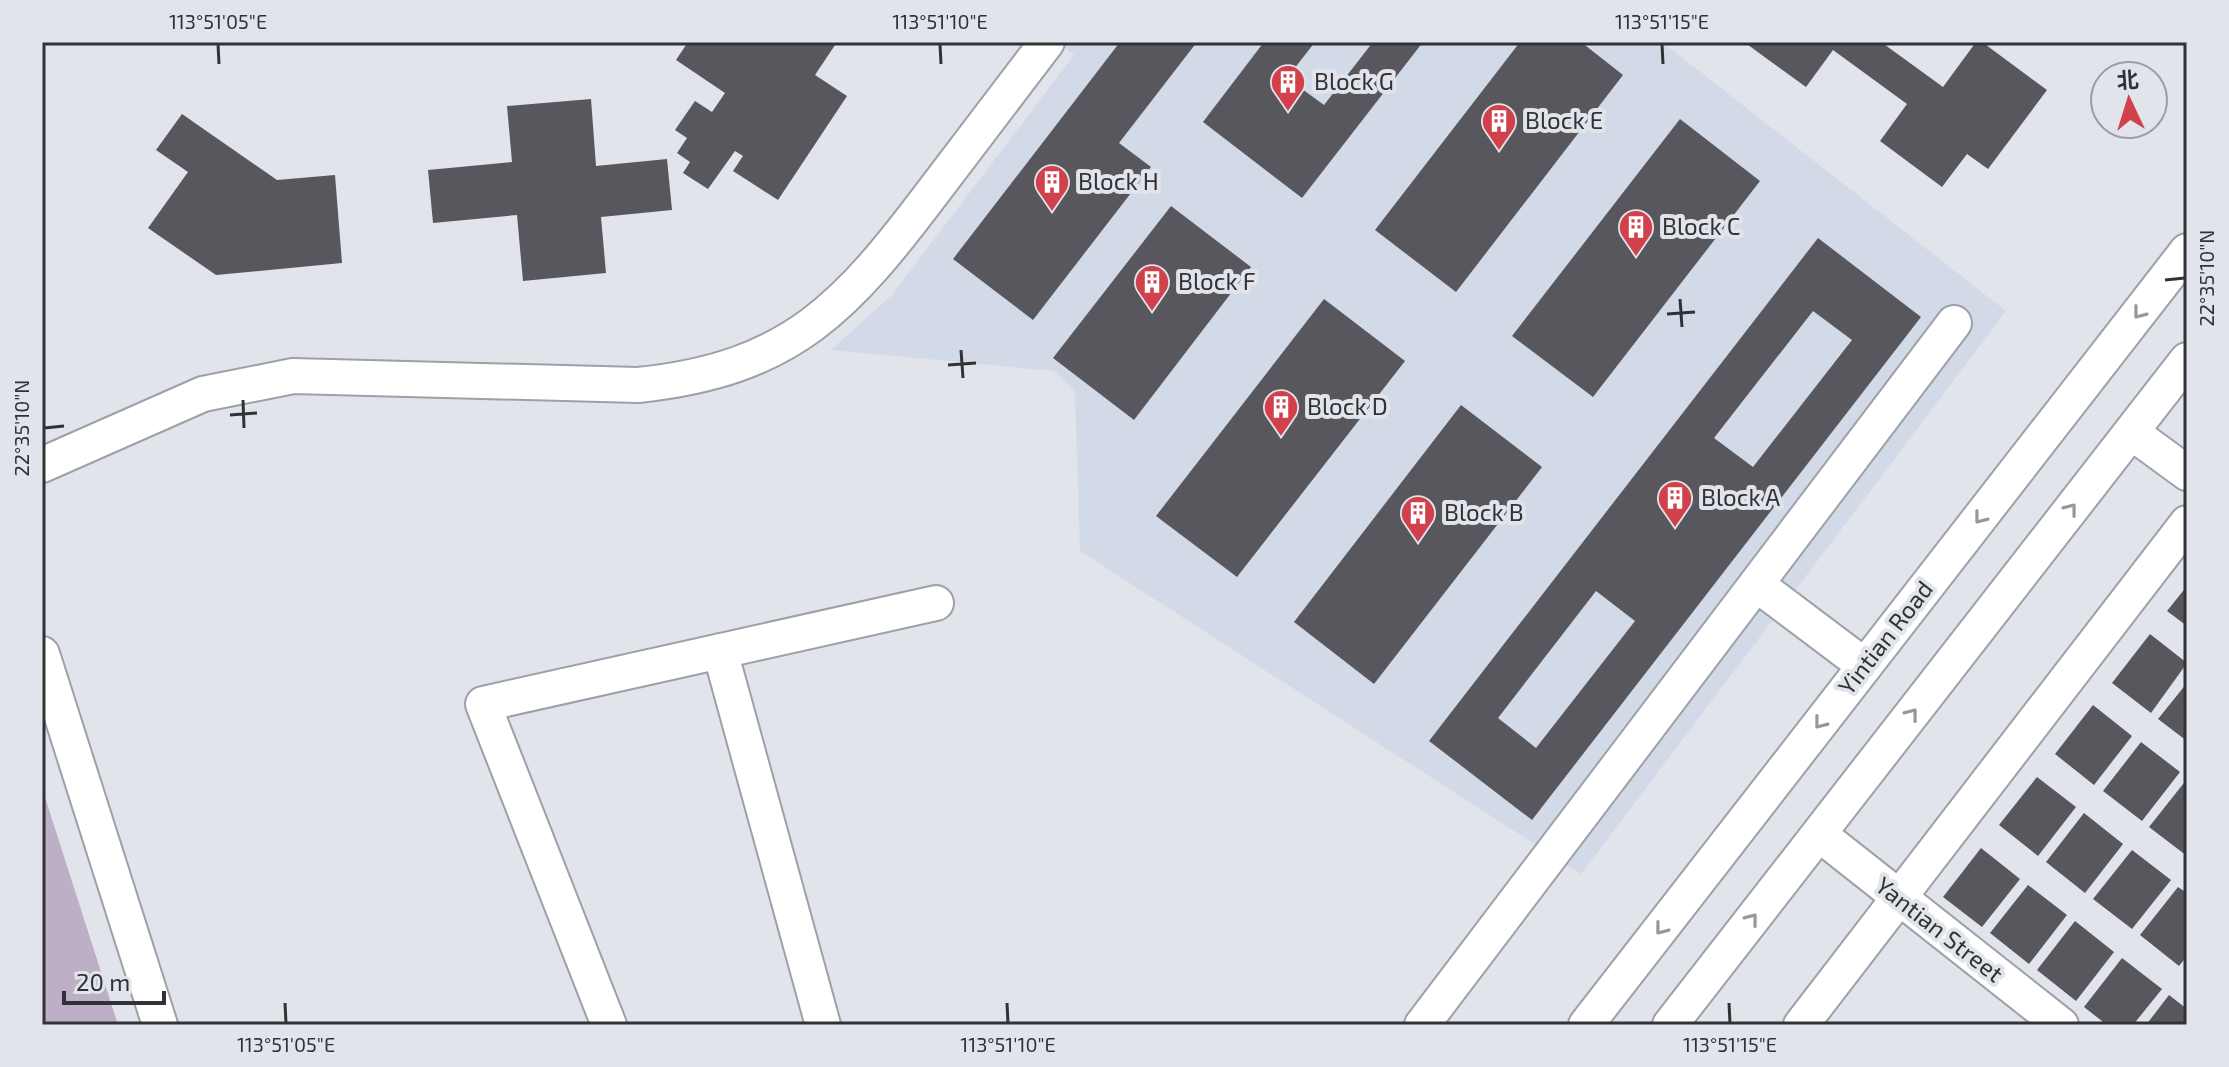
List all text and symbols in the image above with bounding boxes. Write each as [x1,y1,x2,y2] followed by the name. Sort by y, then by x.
[169,9,267,33] text: 113°51'05"E
[892,9,988,33] text: 113°51'10"E
[1615,9,1709,33] text: 113°51'15"E
[2089,60,2169,140] north arrow
[1269,63,1307,113] building icon: Block G
[2116,65,2139,93] text: 北
[1314,66,1394,95] place label: Block G
[1480,102,1518,152] building icon: Block E
[1525,105,1603,134] place label: Block E
[1033,163,1071,213] building icon: Block H
[1078,166,1159,195] place label: Block H
[1617,208,1655,258] building icon: Block C
[1662,211,1740,240] place label: Block C
[2194,230,2218,326] text: 22°35'10"N
[1133,263,1171,313] building icon: Block F
[1178,266,1256,295] place label: Block F
[2135,304,2149,319] one-way arrow
[9,380,33,476] text: 22°35'10"N
[1262,388,1300,438] building icon: Block D
[1307,391,1388,420] place label: Block D
[1656,479,1694,529] building icon: Block A
[1701,482,1780,511] place label: Block A
[1399,494,1437,544] building icon: Block B
[1444,497,1524,526] place label: Block B
[2062,503,2076,518] one-way arrow
[1975,509,1989,524] one-way arrow
[1831,574,1938,700] street label: Yintian Road
[1902,709,1917,723] one-way arrow
[1815,714,1830,729] one-way arrow
[1870,870,2009,988] street label: Yantian Street
[1743,913,1757,928] one-way arrow
[1656,920,1670,935] one-way arrow
[64,955,164,1005] scale bar
[76,967,130,996] text: 20 m
[237,1032,335,1056] text: 113°51'05"E
[960,1032,1056,1056] text: 113°51'10"E
[1683,1032,1777,1056] text: 113°51'15"E

